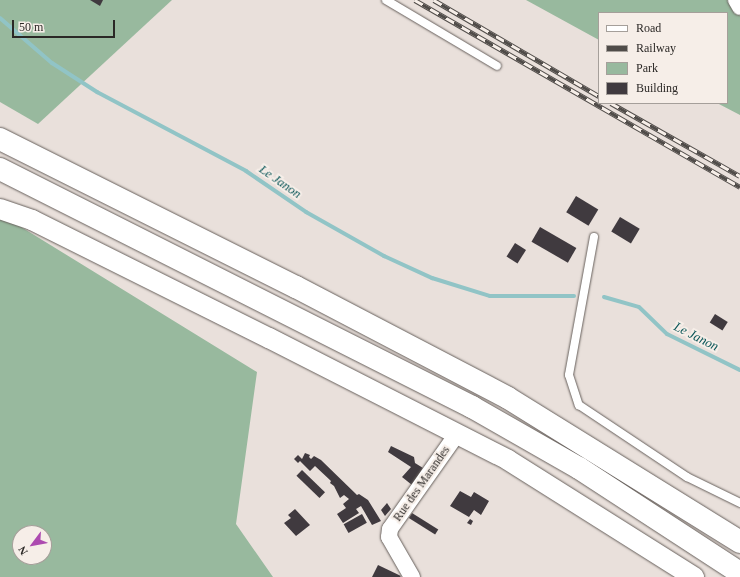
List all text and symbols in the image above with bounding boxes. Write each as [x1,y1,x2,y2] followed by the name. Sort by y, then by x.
[14,12,117,38] scale bar
[598,12,728,104] legend
[19,20,43,34] text: 50 m
[636,21,661,35] text: Road
[636,41,676,55] text: Railway
[636,61,658,75] text: Park
[636,81,678,95] text: Building
[256,162,304,202] water label: Le Janon
[671,319,721,355] water label: Le Janon
[391,444,453,524] street label: Rue des Marandes
[12,525,52,565] north arrow
[15,544,30,557] text: N

